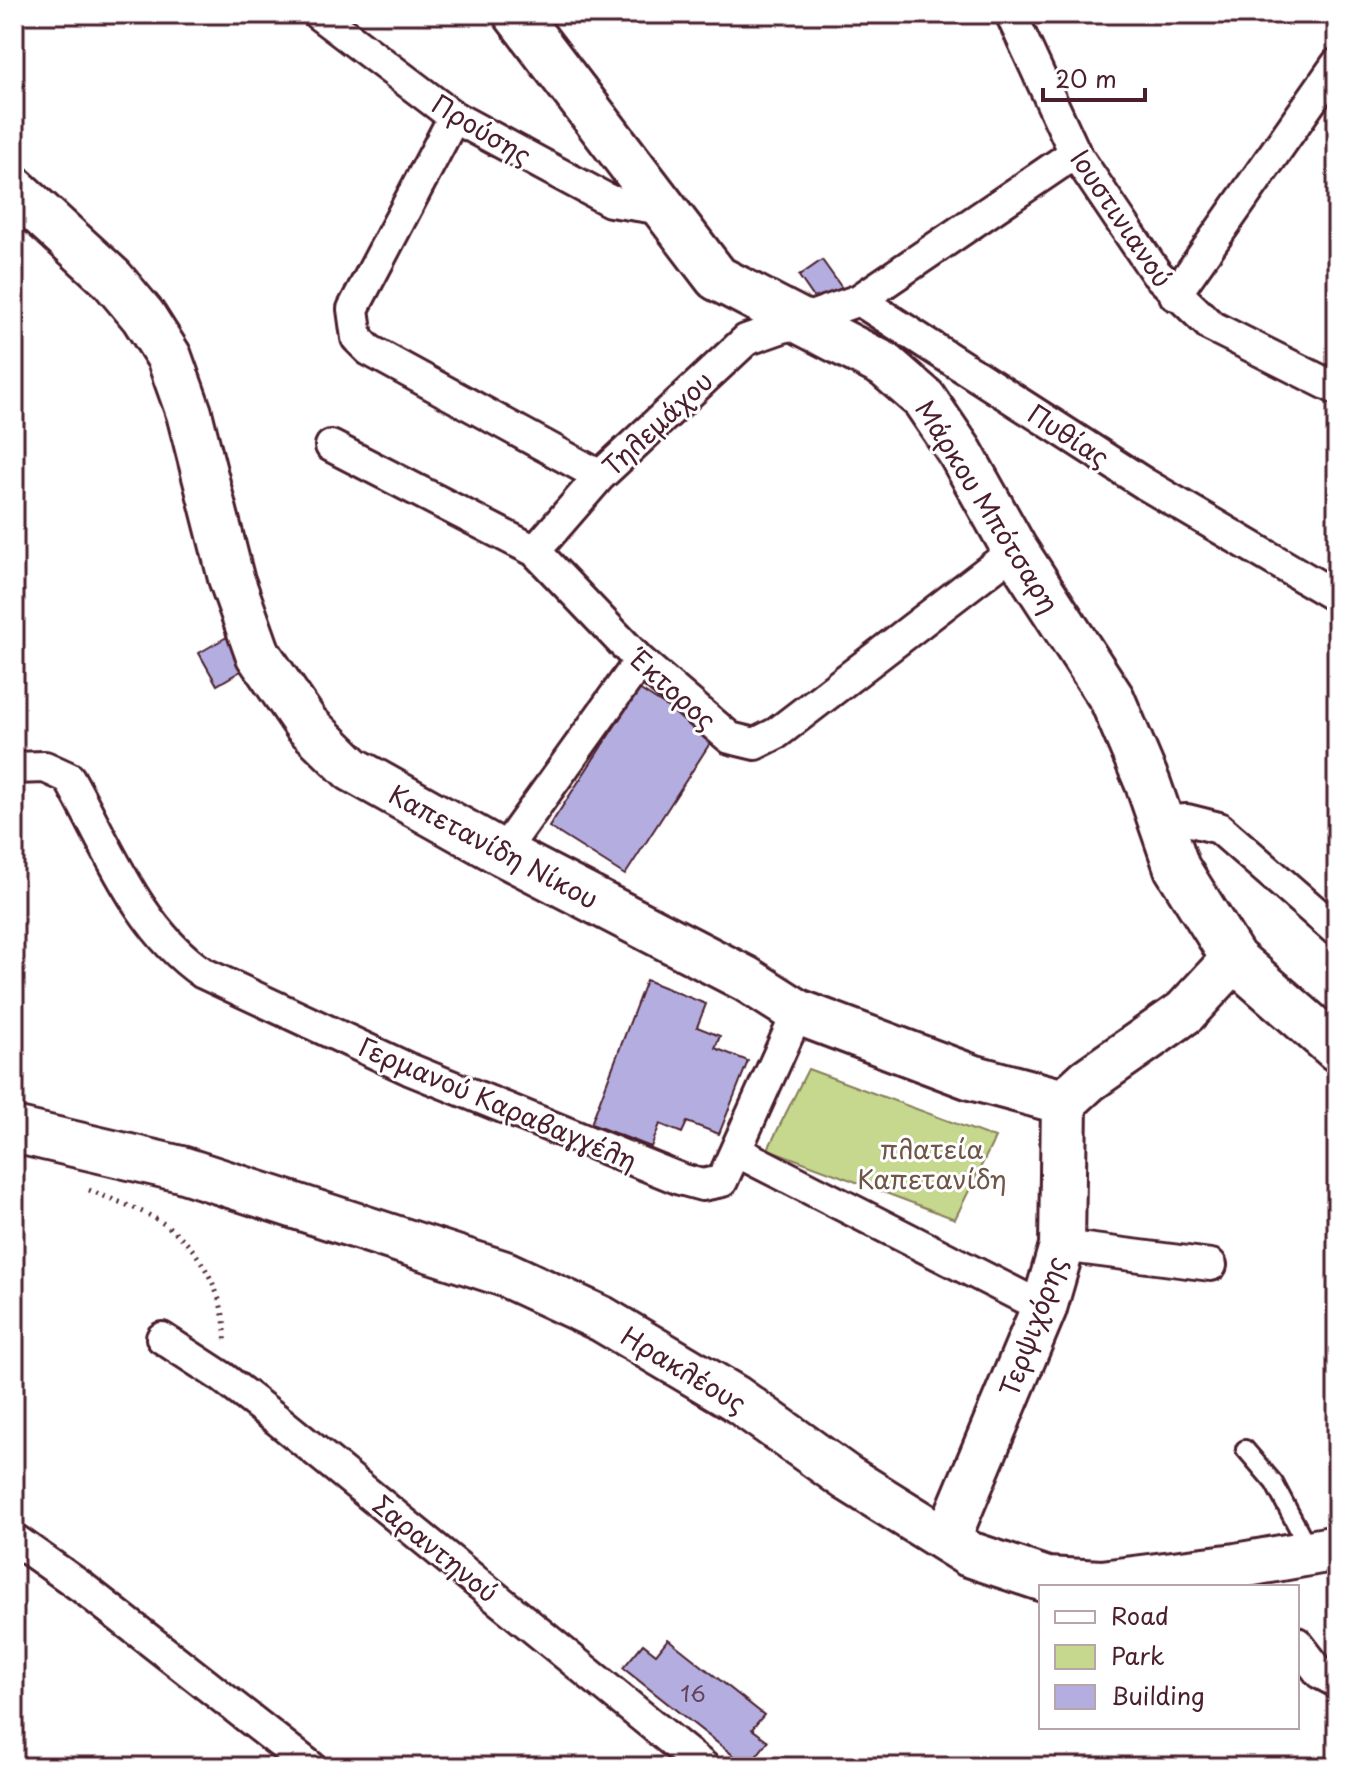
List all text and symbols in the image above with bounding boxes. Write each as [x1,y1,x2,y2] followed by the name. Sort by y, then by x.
[1043,52,1145,102] scale bar
[1055,60,1117,96] text: 20 m
[425,84,539,174] street label: Προύσης
[1062,142,1182,294] street label: Ιουστινιανού
[593,361,721,485] street label: Τηλεμάχου
[907,392,1069,620] street label: Μάρκου Μπότσαρη
[1021,394,1117,476] street label: Πυθίας
[620,638,725,738] street label: Έκτορος
[382,774,606,918] street label: Καπετανίδη Νίκου
[353,1027,643,1179] street label: Γερμανού Καραβαγγέλη
[857,1129,1007,1198] park label: πλατεία Καπετανίδη
[989,1250,1075,1402] street label: Τερψιχόρης
[614,1316,754,1422] street label: Ηρακλέους
[365,1485,507,1611] street label: Σαραντηνού
[1039,1585,1299,1729] legend
[1111,1597,1169,1633] text: Road
[1111,1637,1165,1673] text: Park
[680,1676,706,1709] house number: 16
[1111,1677,1205,1713] text: Building

